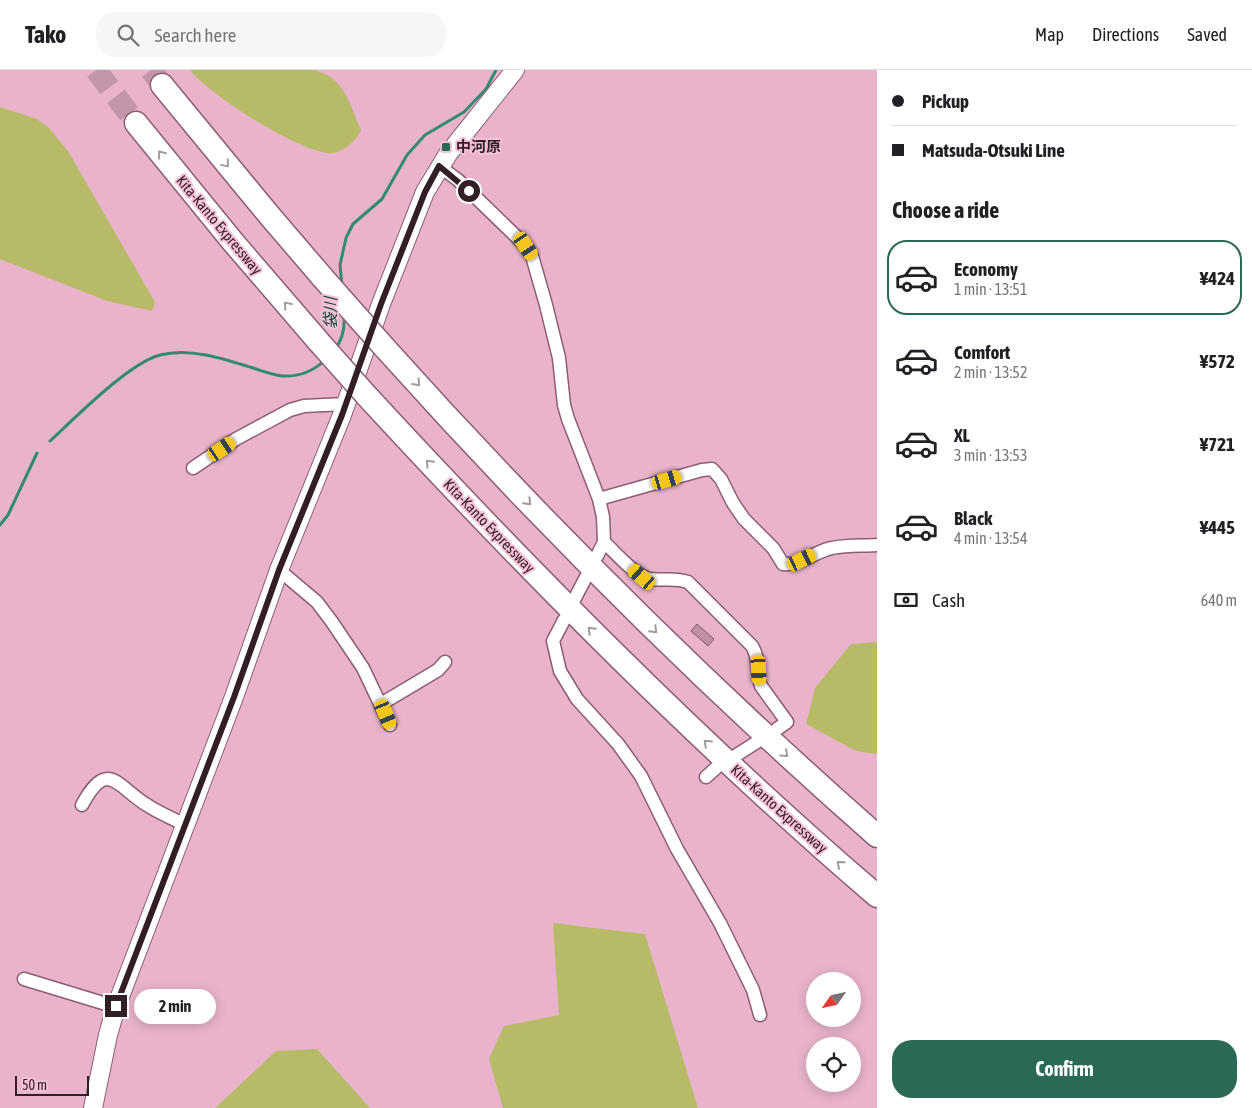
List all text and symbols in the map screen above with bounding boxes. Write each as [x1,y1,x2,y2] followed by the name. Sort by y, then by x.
[96,12,446,57] search box
[25,21,66,48] text: Tako
[114,21,142,49] icon: search
[154,24,236,46] text: Search here
[1035,24,1064,45] text: Map
[1092,24,1159,45] text: Directions
[1187,24,1227,45] text: Saved
[922,90,969,112] text: Pickup
[456,138,501,155] place label: 中河原
[922,139,1065,161] text: Matsuda-Otsuki Line
[440,141,452,153] marker: 中河原
[158,151,166,160] one-way arrow
[221,158,230,167] one-way arrow
[173,172,266,278] street label: Kita-Kanto Expressway
[458,180,480,202] route start
[892,197,999,223] text: Choose a ride
[511,229,540,263] car
[894,255,939,300] icon: car
[954,258,1018,280] text: Economy
[1200,267,1235,289] text: ¥424
[954,280,1027,298] text: 1 min · 13:51
[321,295,339,329] water label: 袋川
[284,302,293,311] one-way arrow
[894,338,939,383] icon: car
[954,341,1010,363] text: Comfort
[1200,350,1235,372] text: ¥572
[954,363,1027,381] text: 2 min · 13:52
[411,378,420,387] one-way arrow
[894,421,939,466] icon: car
[954,424,970,446] text: XL
[1200,433,1235,455] text: ¥721
[205,434,238,464] car
[954,446,1027,464] text: 3 min · 13:53
[426,459,435,468] one-way arrow
[650,469,683,491] car
[440,475,538,576] street label: Kita-Kanto Expressway
[522,496,531,505] one-way arrow
[894,504,939,549] icon: car
[954,507,992,529] text: Black
[1200,516,1235,538] text: ¥445
[954,529,1027,547] text: 4 min · 13:54
[785,547,818,573] car
[625,561,658,593] car
[892,586,920,614] icon: cash
[932,589,965,611] text: Cash
[1201,591,1237,609] text: 640 m
[648,624,657,633] one-way arrow
[587,626,596,635] one-way arrow
[750,655,767,685] car
[373,697,398,731] car
[704,739,713,748] one-way arrow
[779,748,788,757] one-way arrow
[728,761,831,856] street label: Kita-Kanto Expressway
[837,861,846,870] one-way arrow
[806,972,861,1028] north arrow
[806,972,861,1092] map controls
[134,988,216,1024] callout: 2 min
[105,995,127,1017] route end
[159,997,191,1015] text: 2 min
[806,1037,861,1092] button: locate
[892,1040,1237,1098] button: Confirm
[15,1073,89,1096] scale bar
[22,1077,47,1093] text: 50 m

